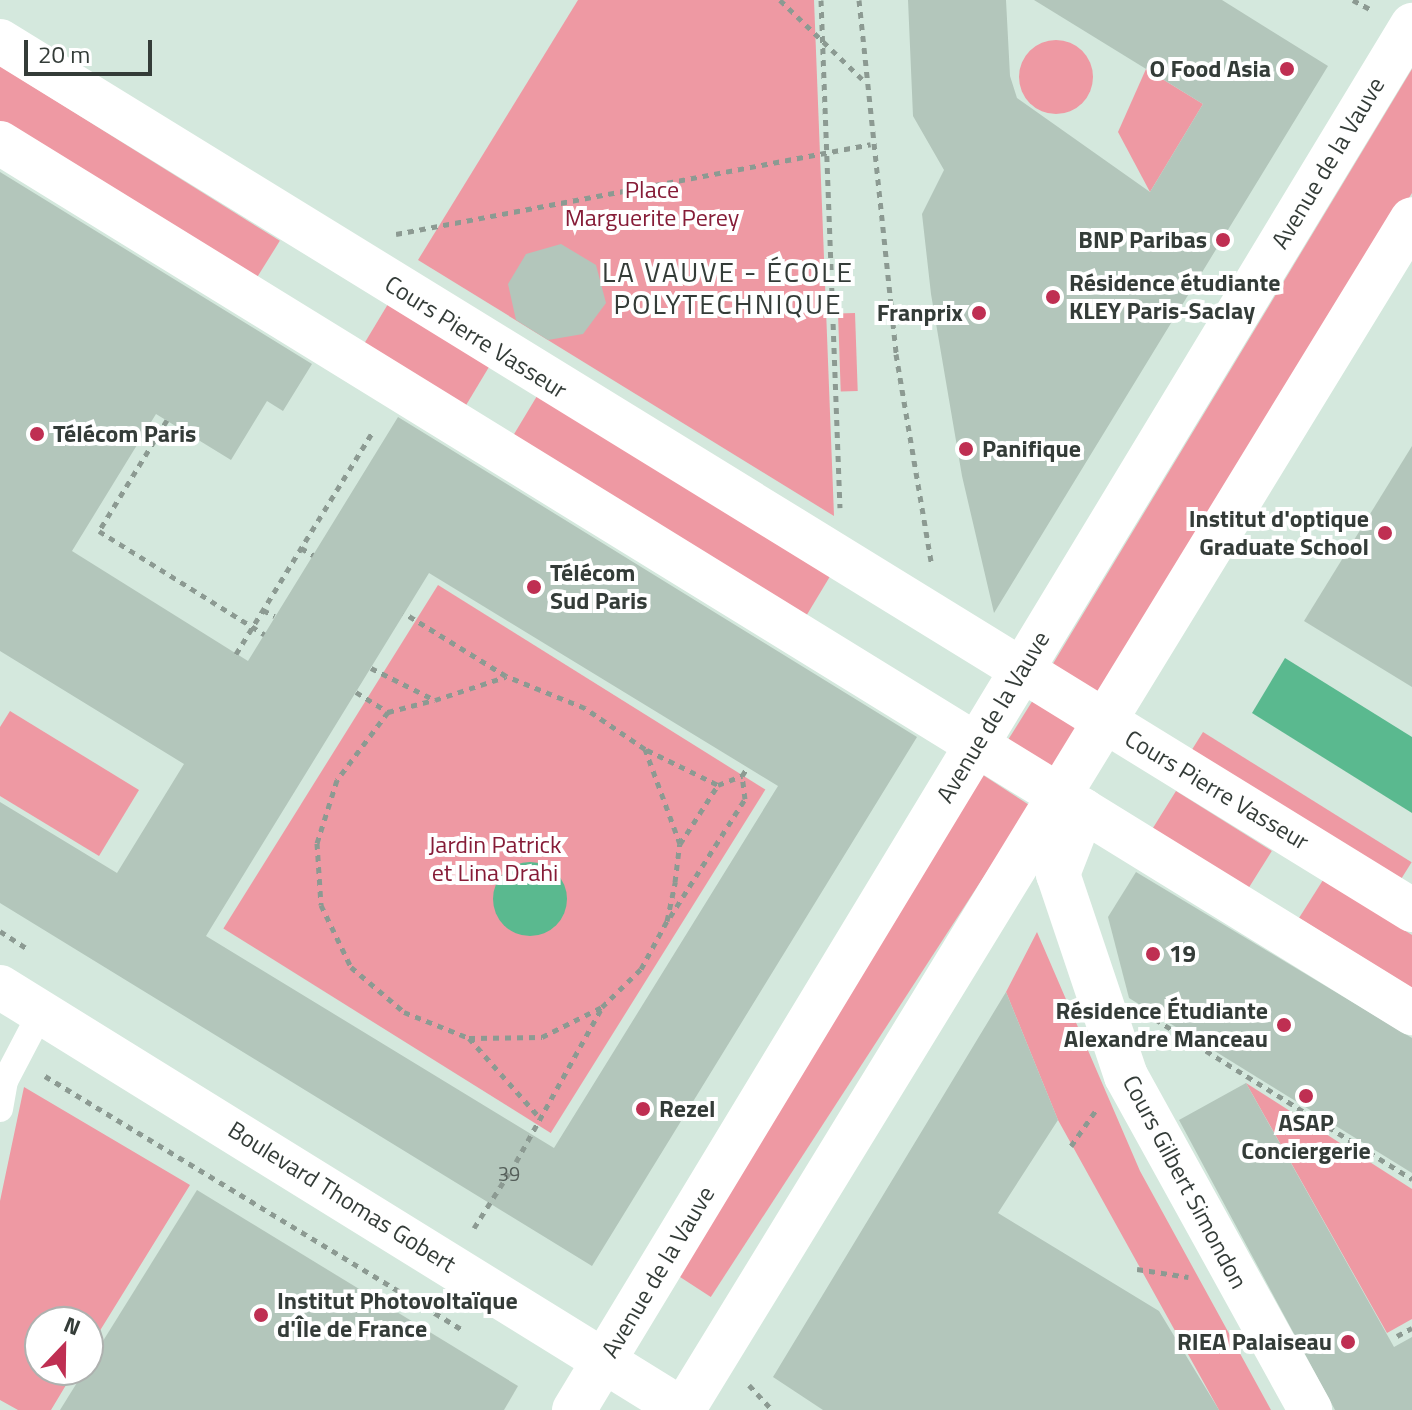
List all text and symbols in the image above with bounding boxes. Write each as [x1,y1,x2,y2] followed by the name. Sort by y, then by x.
[28,24,156,74] scale bar
[38,36,90,72] text: 20 m
[1150,55,1271,83] place label: O Food Asia
[1278,60,1296,78] marker: O Food Asia
[1265,72,1391,254] street label: Avenue de la Vauve
[565,176,739,232] park label: Place Marguerite Perey
[1078,226,1207,254] place label: BNP Paribas
[1214,231,1232,249] marker: BNP Paribas
[602,255,854,321] district label: LA VAUVE - ÉCOLE POLYTECHNIQUE
[380,269,572,405] street label: Cours Pierre Vasseur
[1069,269,1280,325] place label: Résidence étudiante KLEY Paris-Saclay
[1044,288,1062,306] marker: Résidence étudiante KLEY Paris-Saclay
[877,299,963,327] place label: Franprix
[970,304,988,322] marker: Franprix
[53,420,196,448] place label: Télécom Paris
[28,425,46,443] marker: Télécom Paris
[982,435,1081,463] place label: Panifique
[957,440,975,458] marker: Panifique
[1189,505,1369,561] place label: Institut d'optique Graduate School
[1376,524,1394,542] marker: Institut d'optique Graduate School
[550,559,648,615] place label: Télécom Sud Paris
[525,578,543,596] marker: Télécom Sud Paris
[930,626,1056,808] street label: Avenue de la Vauve
[1120,724,1314,856] street label: Cours Pierre Vasseur
[428,831,562,887] park label: Jardin Patrick et Lina Drahi
[1169,940,1196,968] place label: 19
[1144,945,1162,963] marker: 19
[1056,997,1268,1053] place label: Résidence Étudiante Alexandre Manceau
[1275,1016,1293,1034] marker: Résidence Étudiante Alexandre Manceau
[1117,1070,1253,1294] street label: Cours Gilbert Simondon
[1297,1087,1315,1105] marker: ASAP Conciergerie
[659,1095,716,1123] place label: Rezel
[634,1100,652,1118] marker: Rezel
[1241,1109,1371,1165] place label: ASAP Conciergerie
[223,1115,461,1279] street label: Boulevard Thomas Gobert
[498,1161,520,1185] house number: 39
[595,1181,721,1363] street label: Avenue de la Vauve
[277,1287,518,1343] place label: Institut Photovoltaïque d'Île de France
[24,1306,104,1386] north arrow
[252,1306,270,1324] marker: Institut Photovoltaïque d'Île de France
[59,1307,86,1344] text: N
[1177,1328,1332,1356] place label: RIEA Palaiseau
[1339,1333,1357,1351] marker: RIEA Palaiseau

